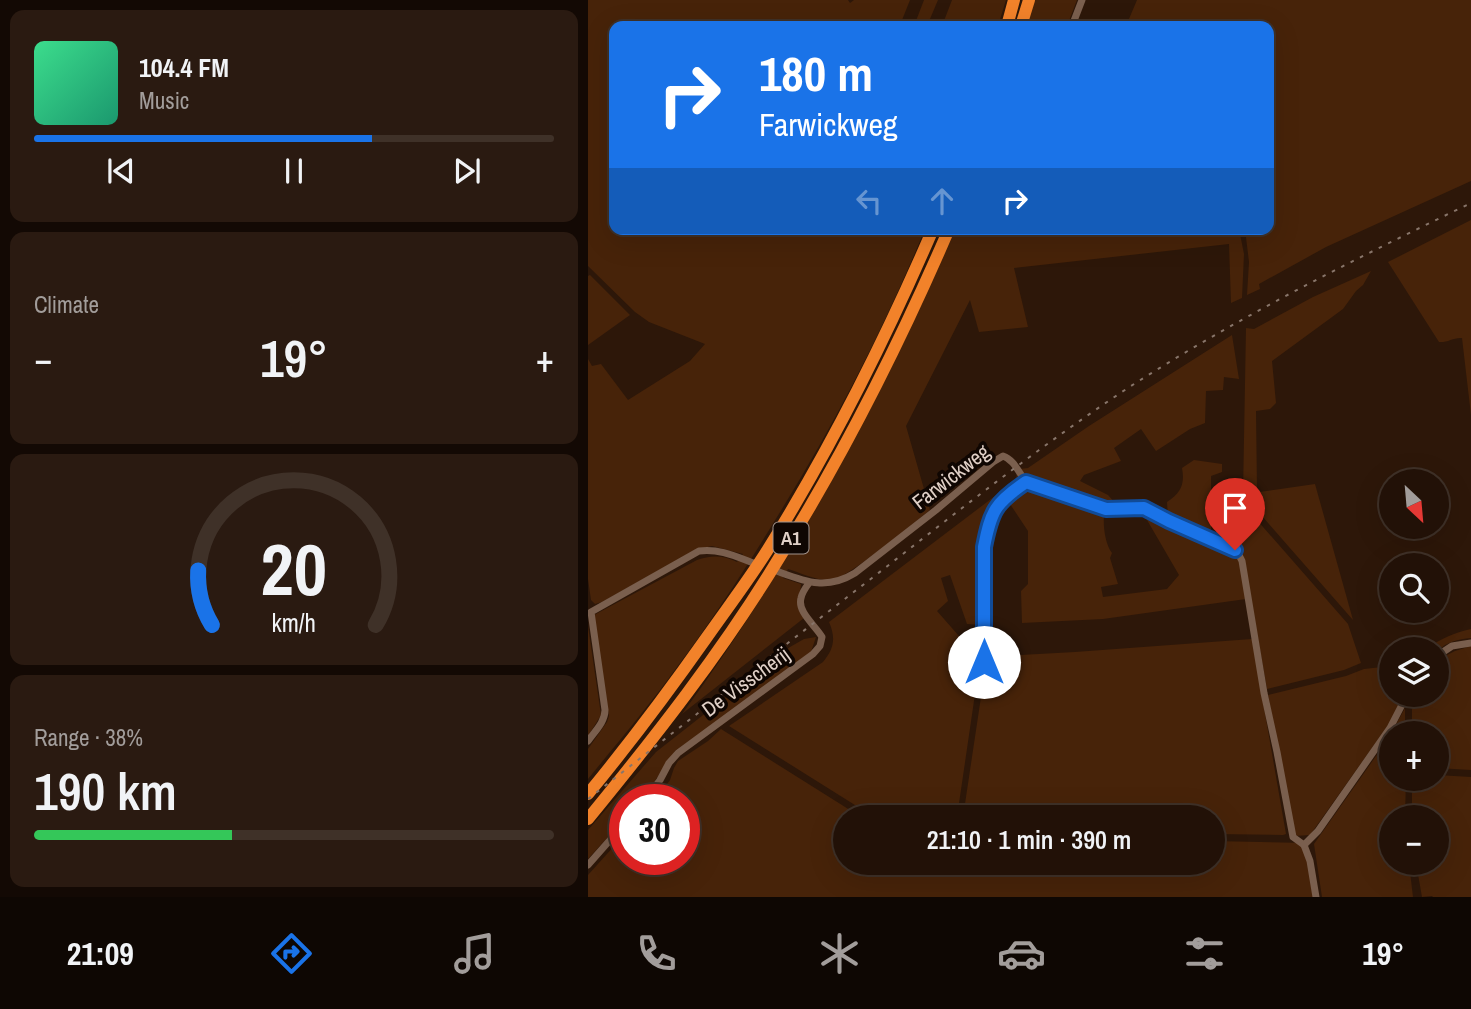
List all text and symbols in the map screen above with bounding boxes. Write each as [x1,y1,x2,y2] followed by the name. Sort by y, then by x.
[759,40,873,106] text: 180 m
[644,49,735,140] icon: right
[139,50,229,85] text: 104.4 FM
[139,85,189,116] text: Music
[759,103,898,146] text: Farwickweg
[102,152,140,190] icon: previous
[275,152,313,190] icon: pause
[448,152,486,190] icon: next
[850,182,888,220] icon: left
[923,182,961,220] icon: ahead
[996,182,1034,220] icon: right
[34,289,99,320] text: Climate
[260,323,328,393] text: 19°
[34,333,52,384] text: −
[536,333,554,384] text: +
[906,437,996,516] street label: Farwickweg
[1379,469,1449,539] north arrow
[1379,469,1449,875] map controls
[1205,478,1265,550] pin
[1216,489,1254,527] icon: arrive
[261,521,327,619] text: 20
[774,523,808,554] road number: A1
[1379,553,1449,623] button: search
[272,606,316,640] text: km/h
[947,625,1021,699] position arrow
[1379,637,1449,707] button: layers
[696,640,796,723] street label: De Visscherij
[1379,721,1449,791] button: +
[34,722,143,753] text: Range · 38%
[34,756,177,826] text: 190 km
[609,784,700,875] speed limit sign: 30
[1379,805,1449,875] button: −
[927,822,1131,857] text: 21:10 · 1 min · 390 m
[267,929,316,978] icon: directions
[450,929,499,978] icon: music
[632,929,681,978] icon: phone
[815,929,864,978] icon: climate
[997,929,1046,978] icon: car
[1180,929,1229,978] icon: filters
[67,932,134,975] text: 21:09
[1362,932,1404,975] text: 19°

